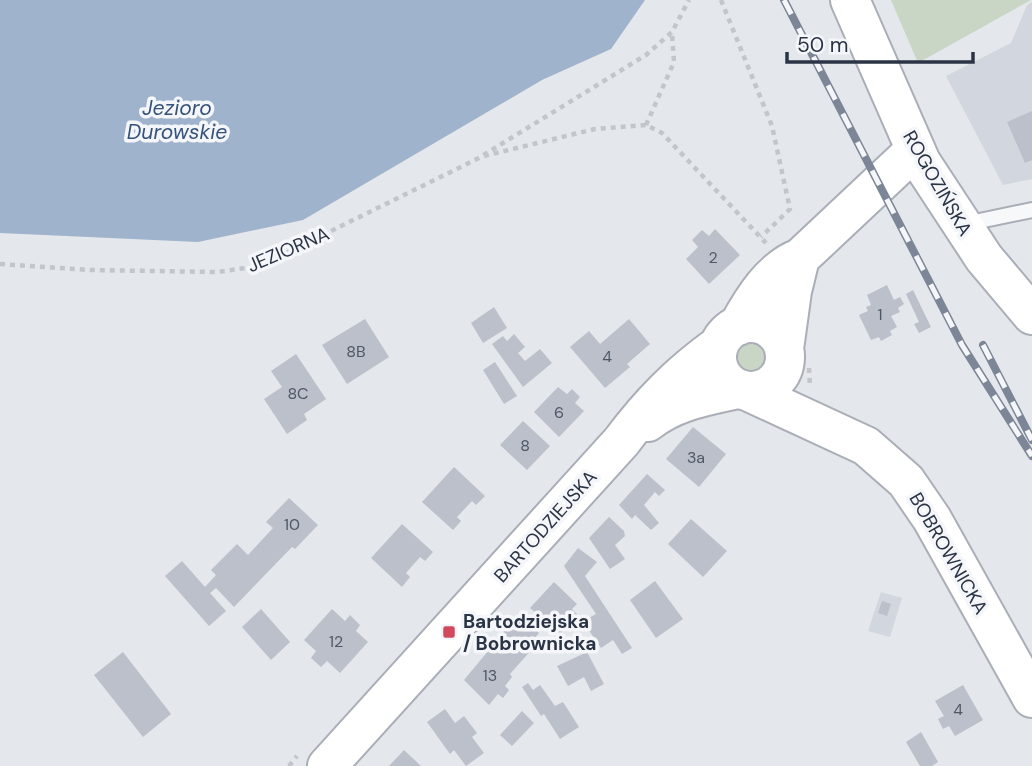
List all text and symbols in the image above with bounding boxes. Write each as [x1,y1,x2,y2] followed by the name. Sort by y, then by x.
[787,21,972,65] scale bar
[797,31,848,59] text: 50 m
[127,94,227,146] water label: Jezioro Durowskie
[897,126,978,241] street label: ROGOZIŃSKA
[243,221,333,278] street label: JEZIORNA
[708,247,718,268] house number: 2
[878,304,883,325] house number: 1
[346,341,366,362] house number: 8B
[602,346,612,367] house number: 4
[287,383,309,404] house number: 8C
[554,402,564,423] house number: 6
[520,435,530,456] house number: 8
[687,447,705,468] house number: 3a
[488,465,603,588] street label: BARTODZIEJSKA
[904,488,994,619] street label: BOBROWNICKA
[284,514,300,535] house number: 10
[463,609,596,656] place label: Bartodziejska / Bobrownicka
[441,624,457,640] marker: Bartodziejska / Bobrownicka
[329,631,343,652] house number: 12
[483,665,497,686] house number: 13
[953,699,963,720] house number: 4

